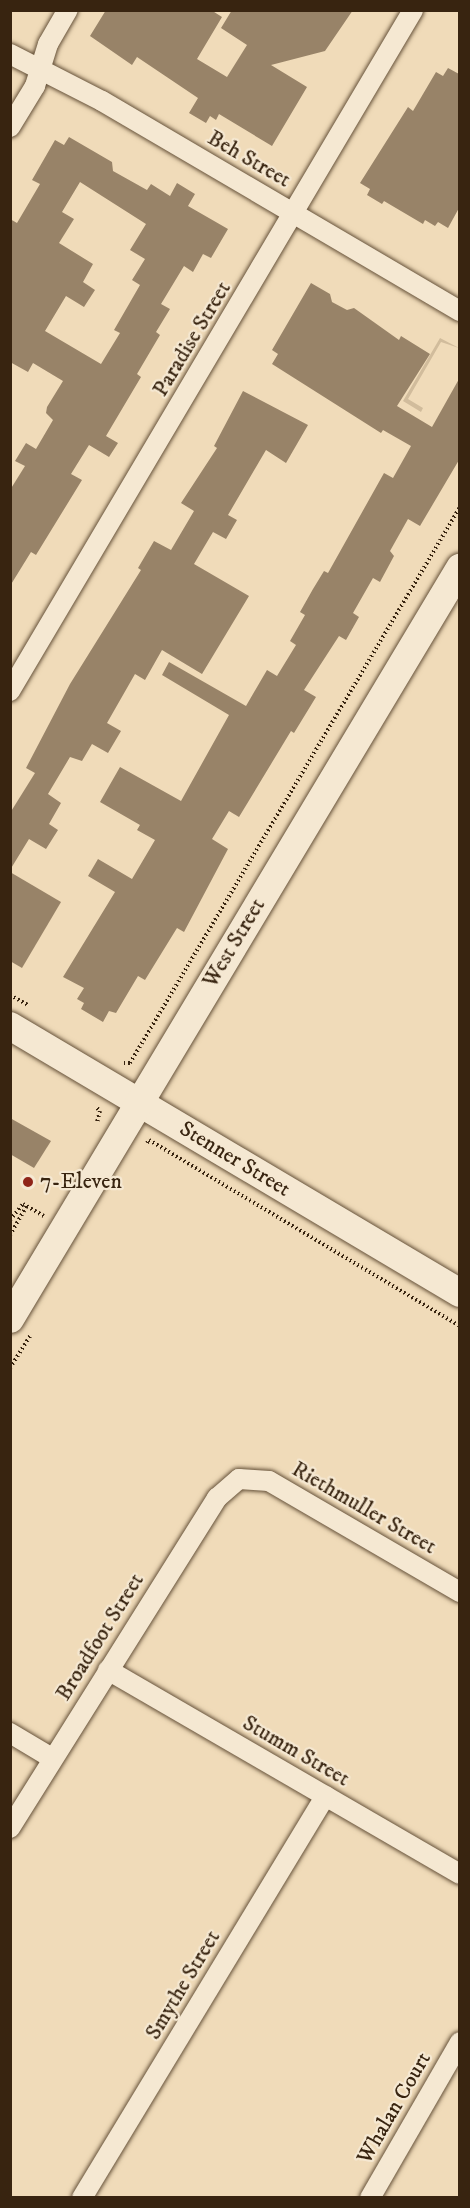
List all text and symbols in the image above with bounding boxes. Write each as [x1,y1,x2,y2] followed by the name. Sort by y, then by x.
[203,125,295,193] street label: Beh Street
[147,277,237,401] street label: Paradise Street
[197,894,271,992] street label: West Street
[175,1116,295,1202] street label: Stenner Street
[40,1169,122,1195] place label: 7-Eleven
[21,1175,35,1189] marker: 7-Eleven
[287,1456,441,1560] street label: Riethmuller Street
[50,1568,150,1706] street label: Broadfoot Street
[238,1710,354,1792] street label: Stumm Street
[140,1926,226,2044] street label: Smythe Street
[351,2047,437,2169] street label: Whalan Court

